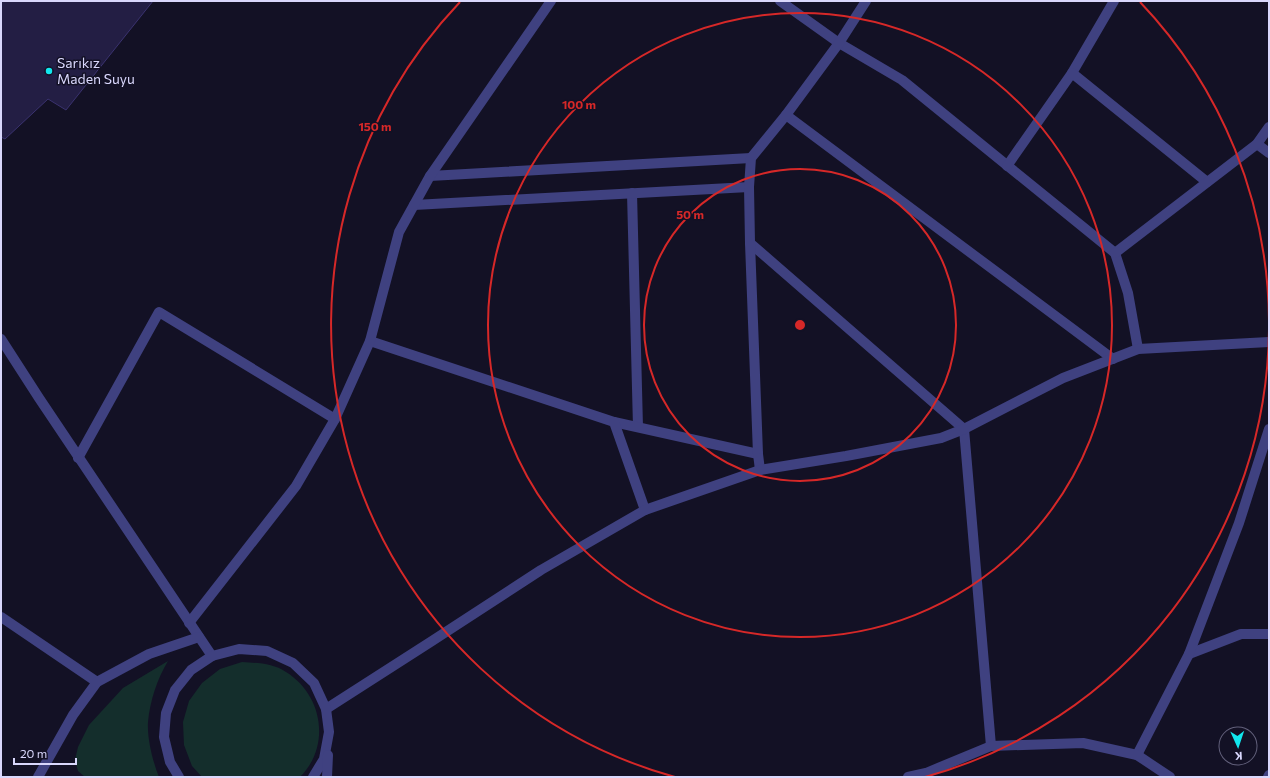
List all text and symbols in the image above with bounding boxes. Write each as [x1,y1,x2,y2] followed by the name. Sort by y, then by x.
[57,54,135,87] place label: Sarıkız Maden Suyu
[44,66,54,76] marker: Sarıkız Maden Suyu
[562,97,596,111] text: 100 m
[358,119,392,133] text: 150 m
[676,207,704,221] text: 50 m
[793,318,807,332] centre of rings
[1218,726,1258,766] north arrow
[14,740,76,766] scale bar
[20,746,47,760] text: 20 m
[1234,750,1243,763] text: K

